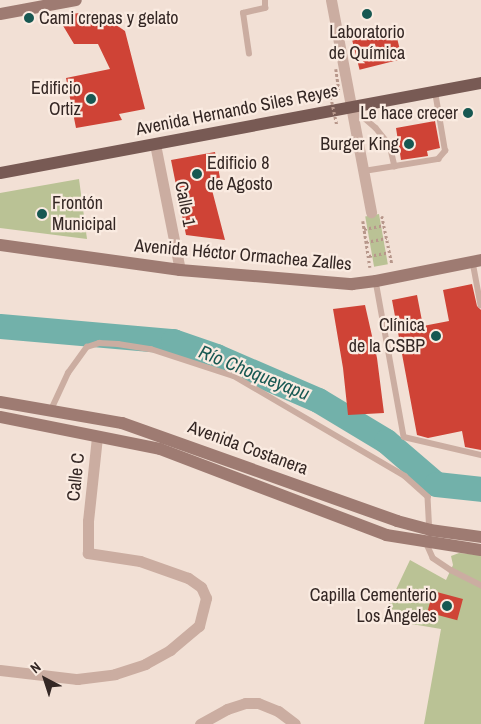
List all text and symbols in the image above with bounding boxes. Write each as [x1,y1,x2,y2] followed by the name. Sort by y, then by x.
[39,7,178,29] place label: Cami crepas y gelato
[361,8,373,20] marker: Laboratorio de Química
[23,12,35,24] marker: Cami crepas y gelato
[329,22,405,64] place label: Laboratorio de Química
[31,78,81,120] place label: Edificio Ortiz
[134,80,340,140] street label: Avenida Hernando Siles Reyes
[85,93,97,105] marker: Edificio Ortiz
[360,102,458,124] place label: Le hace crecer
[462,107,474,119] marker: Le hace crecer
[320,133,399,155] place label: Burger King
[403,138,415,150] marker: Burger King
[207,153,273,195] place label: Edificio 8 de Agosto
[191,168,203,180] marker: Edificio 8 de Agosto
[170,179,200,229] street label: Calle 1
[52,193,116,235] place label: Frontón Municipal
[36,208,48,220] marker: Frontón Municipal
[133,235,353,275] street label: Avenida Héctor Ormachea Zalles
[349,315,425,358] place label: Clínica de la CSBP
[429,329,443,343] marker: Clínica de la CSBP
[196,341,312,405] water label: Río Choqueyapu
[185,416,311,480] street label: Avenida Costanera
[63,452,89,502] street label: Calle C
[310,585,437,628] place label: Capilla Cementerio Los Ángeles
[441,600,453,612] marker: Capilla Cementerio Los Ángeles
[20,654,70,704] north arrow
[26,658,44,677] text: N

